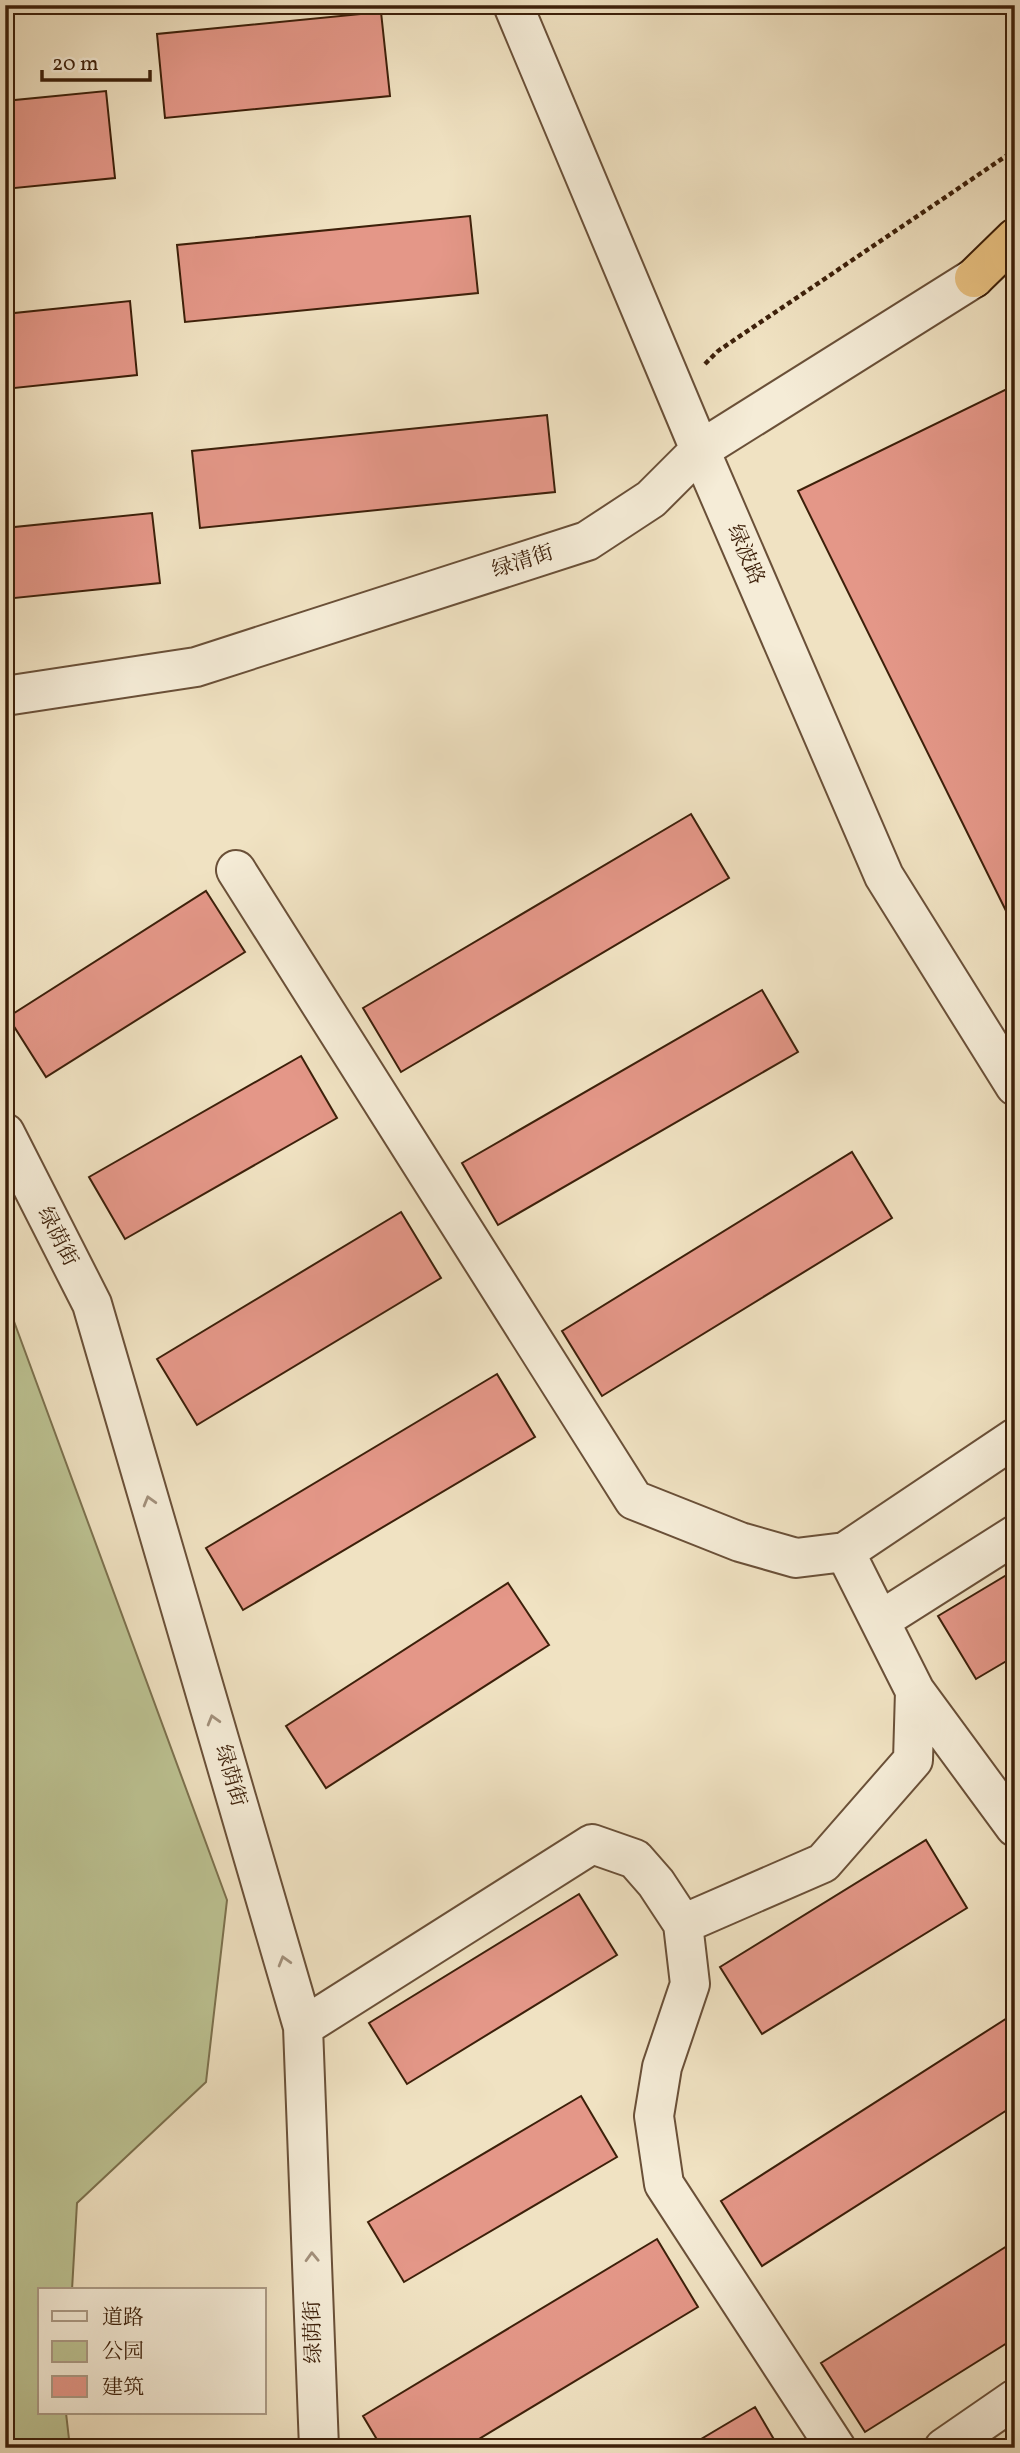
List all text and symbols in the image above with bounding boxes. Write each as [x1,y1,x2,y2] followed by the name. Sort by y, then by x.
[42,38,150,82] scale bar
[52,50,98,79] text: 20 m
[719,520,771,590] street label: 绿波路
[489,538,557,586] street label: 绿清街
[30,1202,84,1272] street label: 绿荫街
[143,1496,158,1508] one-way arrow
[207,1714,222,1726] one-way arrow
[207,1742,253,1810] street label: 绿荫街
[278,1956,292,1968] one-way arrow
[304,2251,319,2262] one-way arrow
[38,2288,266,2414] legend
[298,2300,330,2364] street label: 绿荫街
[102,2304,144,2333] text: 道路
[102,2338,144,2367] text: 公园
[102,2374,144,2403] text: 建筑

